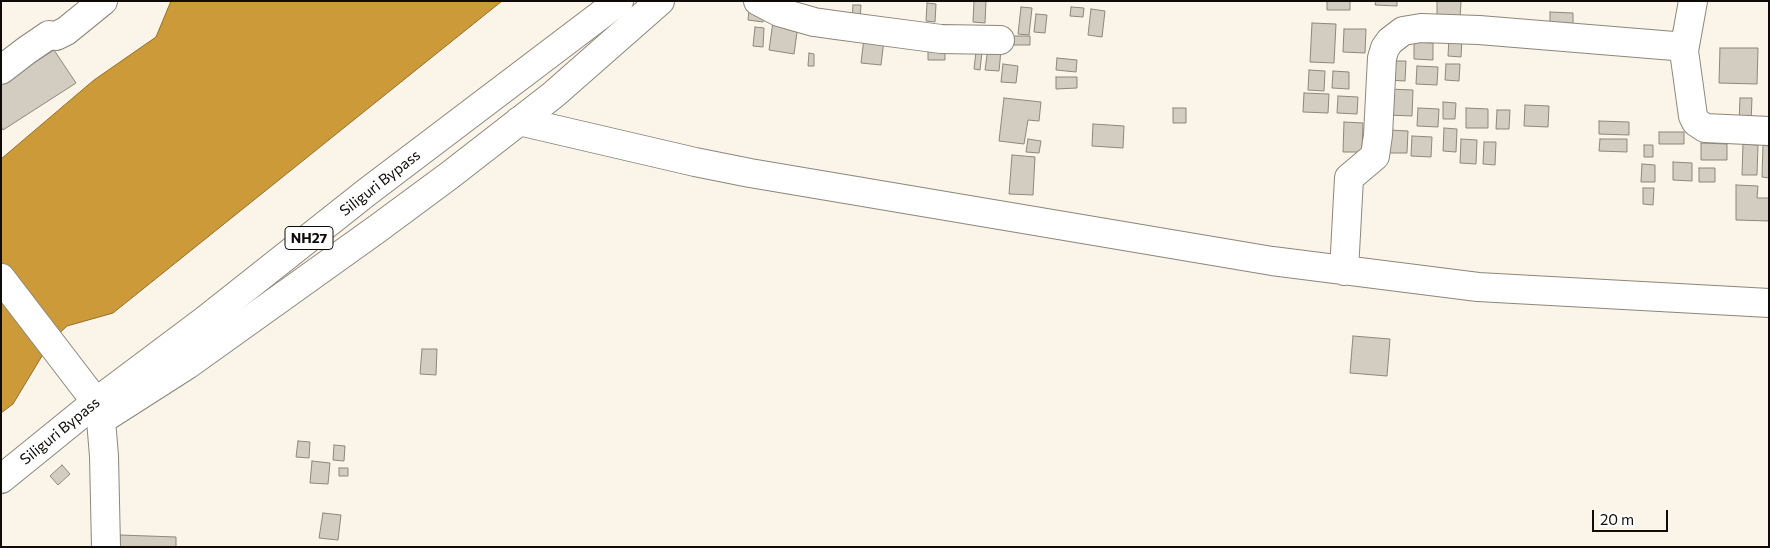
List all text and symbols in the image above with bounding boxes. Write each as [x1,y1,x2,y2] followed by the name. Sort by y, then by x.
[336,146,424,220] street label: Siliguri Bypass
[285,227,333,250] road number: NH27
[17,393,103,469] street label: Siliguri Bypass
[1595,500,1671,532] scale bar
[1600,510,1634,528] text: 20 m

